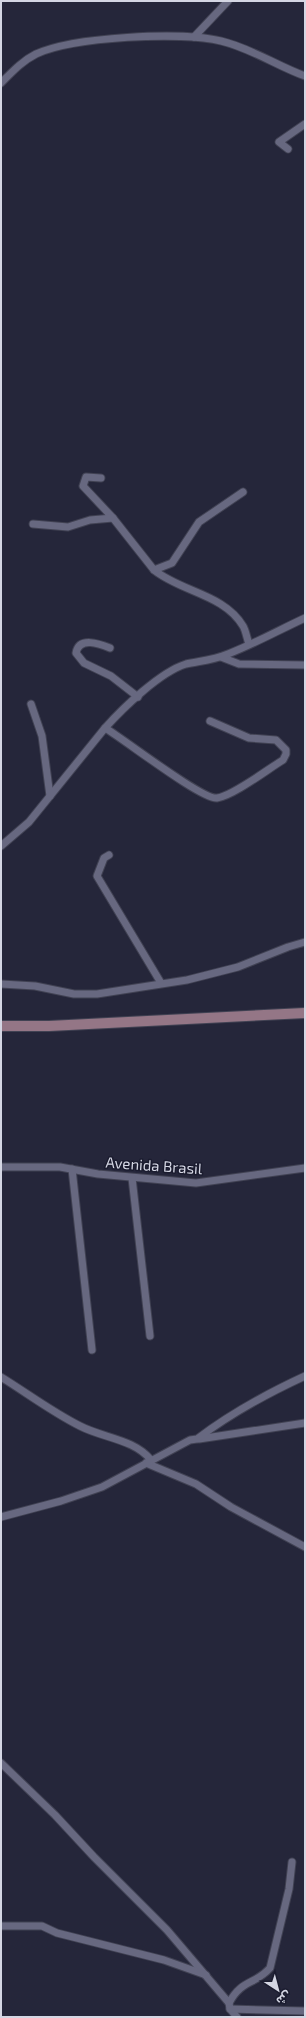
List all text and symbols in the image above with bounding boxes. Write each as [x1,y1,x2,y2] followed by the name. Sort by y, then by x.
[105,1153,204,1177] street label: Avenida Brasil
[258,1970,298,2010] north arrow
[274,1988,294,2008] text: ش

